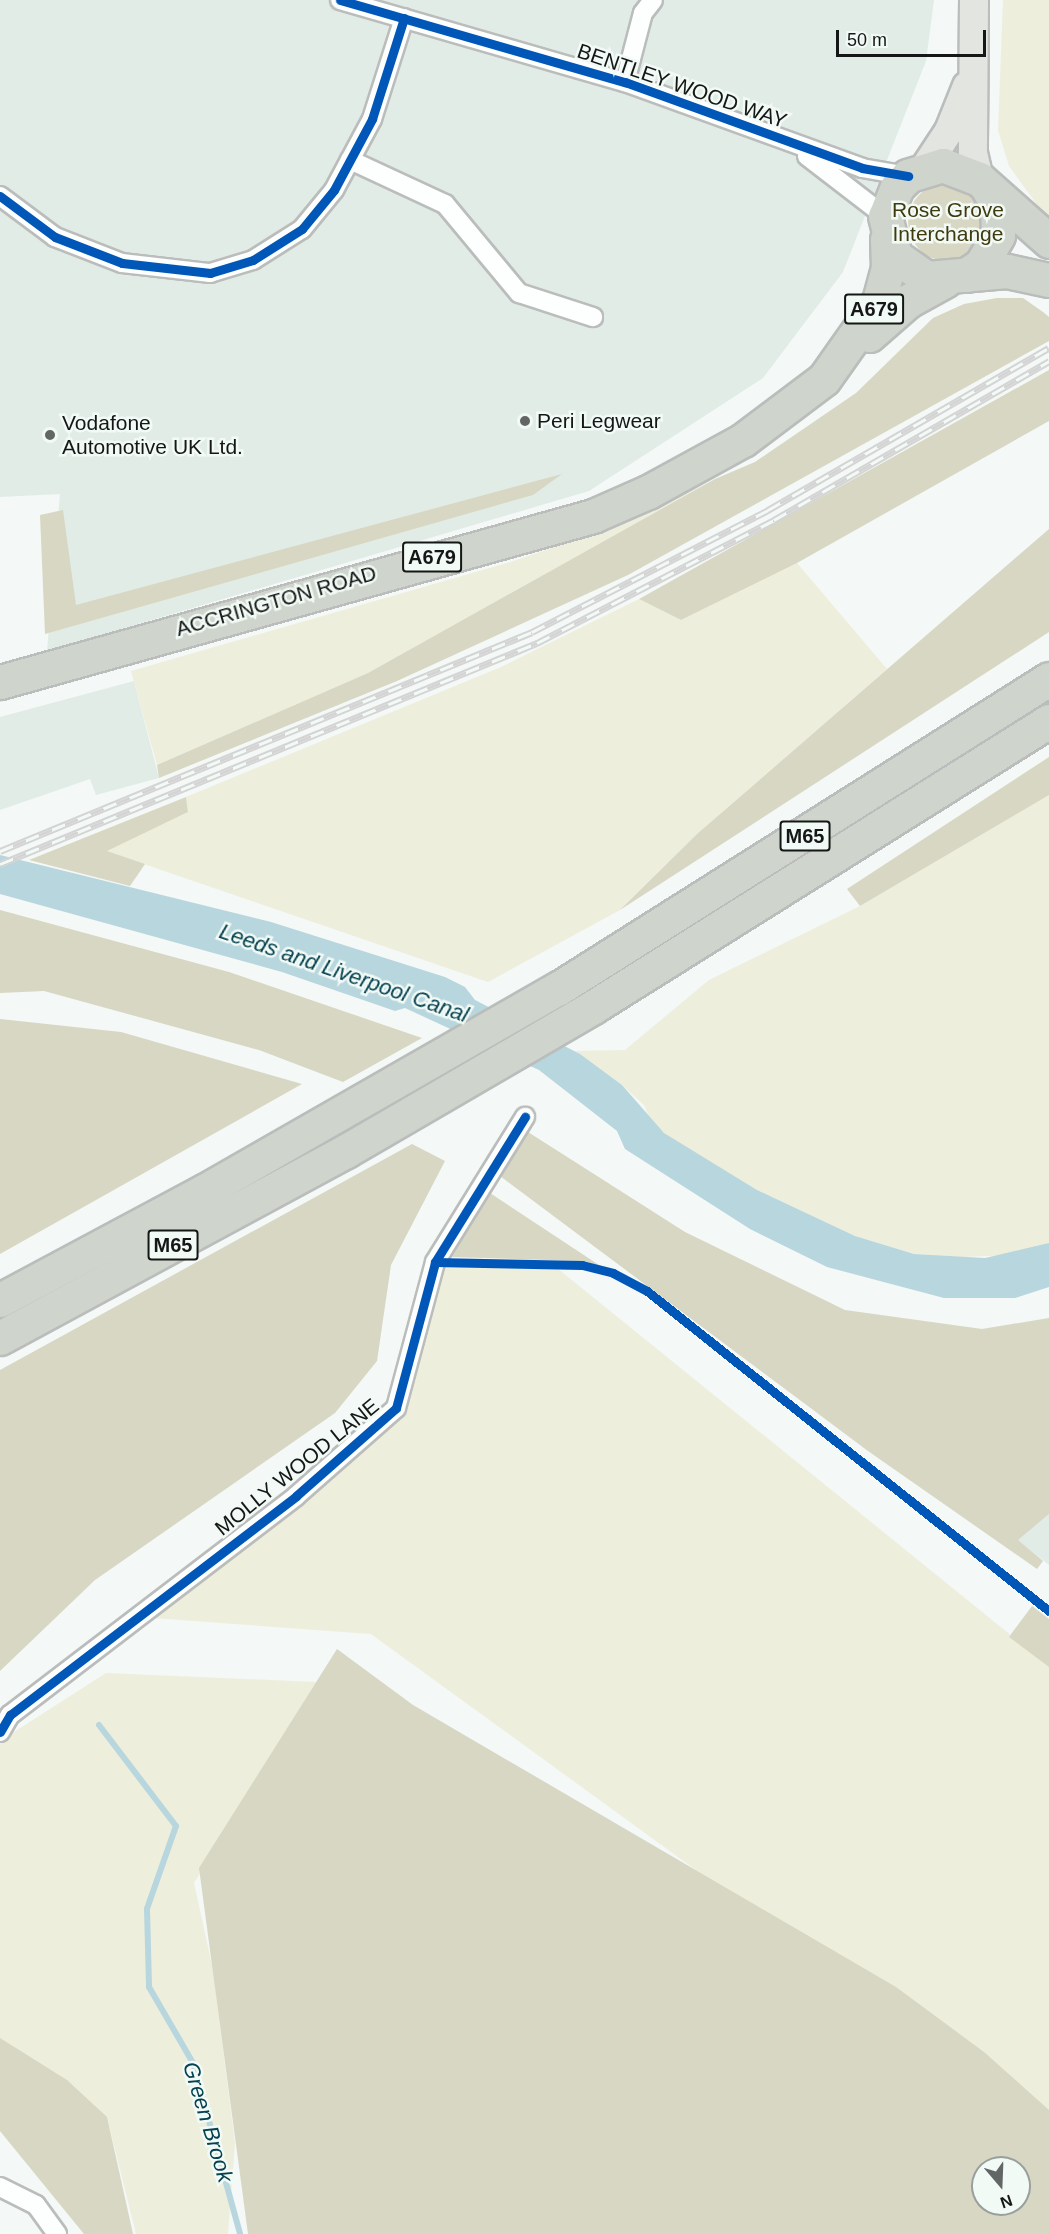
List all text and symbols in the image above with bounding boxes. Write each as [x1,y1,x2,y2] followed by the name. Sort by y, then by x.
[839,18,989,56] scale bar
[847,30,887,50] text: 50 m
[574,38,790,134] street label: BENTLEY WOOD WAY
[892,197,1004,247] park label: Rose Grove Interchange
[844,292,904,326] road number: A679
[537,408,661,434] place label: Peri Legwear
[62,410,243,460] place label: Vodafone Automotive UK Ltd.
[518,414,532,428] marker: Peri Legwear
[43,428,57,442] marker: Vodafone Automotive UK Ltd.
[402,540,462,574] road number: A679
[173,560,379,642] street label: ACCRINGTON ROAD
[780,819,830,853] road number: M65
[216,918,472,1028] water label: Leeds and Liverpool Canal
[148,1228,198,1262] road number: M65
[210,1393,384,1541] street label: MOLLY WOOD LANE
[177,2059,239,2185] water label: Green Brook
[971,2156,1031,2216] north arrow
[998,2192,1015,2212] text: N

